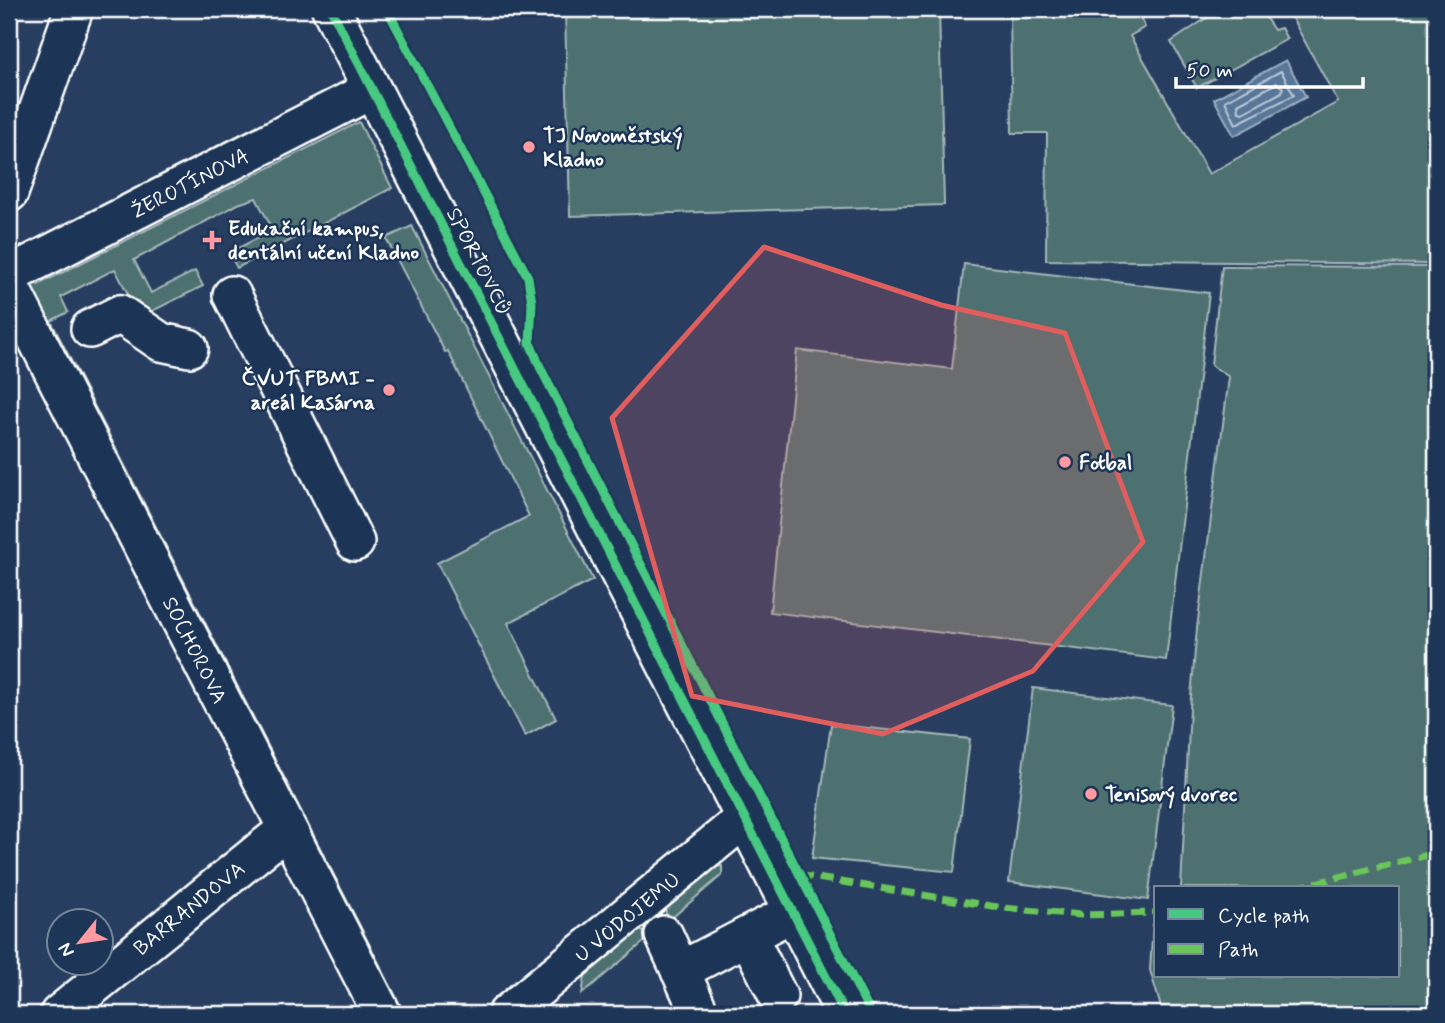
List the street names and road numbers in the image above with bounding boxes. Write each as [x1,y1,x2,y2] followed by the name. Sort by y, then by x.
[127,142,254,226] street label: ŽEROTÍNOVA
[439,203,517,320] street label: SPORTOVCŮ
[155,592,233,709] street label: SOCHOROVA
[128,855,251,962] street label: BARRANDOVA
[569,866,686,969] street label: U VODOJEMU

